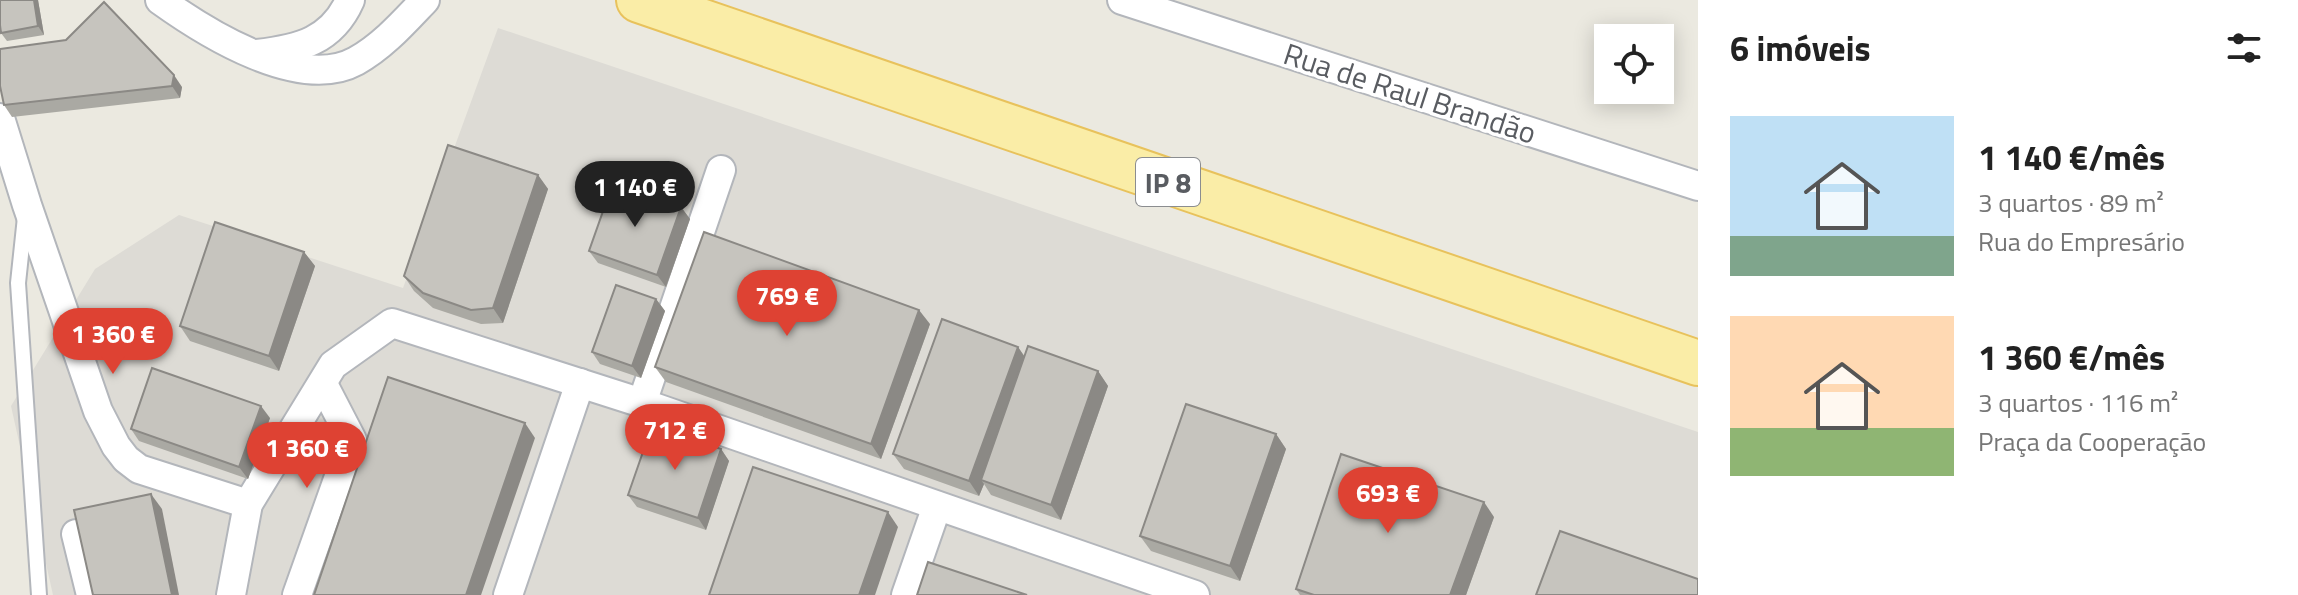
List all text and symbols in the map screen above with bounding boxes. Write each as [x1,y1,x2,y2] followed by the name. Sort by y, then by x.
[1730,22,1871,74] text: 6 imóveis
[1594,24,1674,104] map controls
[1594,24,1674,104] button: locate
[2222,26,2266,70] icon: filters
[1278,30,1542,156] street label: Rua de Raul Brandão
[1978,131,2165,183] text: 1 140 €/mês
[1794,148,1890,244] icon: home
[1136,158,1200,206] road number: IP 8
[561,161,709,229] pin: 1 140 €
[593,167,677,206] text: 1 140 €
[1978,183,2164,222] text: 3 quartos · 89 m²
[1978,222,2185,261] text: Rua do Empresário
[731,270,843,338] pin: 769 €
[755,276,819,315] text: 769 €
[39,308,187,376] pin: 1 360 €
[71,314,155,353] text: 1 360 €
[1978,331,2165,383] text: 1 360 €/mês
[1794,348,1890,444] icon: home
[1978,383,2178,422] text: 3 quartos · 116 m²
[619,404,731,472] pin: 712 €
[643,410,707,449] text: 712 €
[233,422,381,490] pin: 1 360 €
[1978,422,2206,461] text: Praça da Cooperação
[265,428,349,467] text: 1 360 €
[1332,467,1444,535] pin: 693 €
[1356,473,1420,512] text: 693 €

